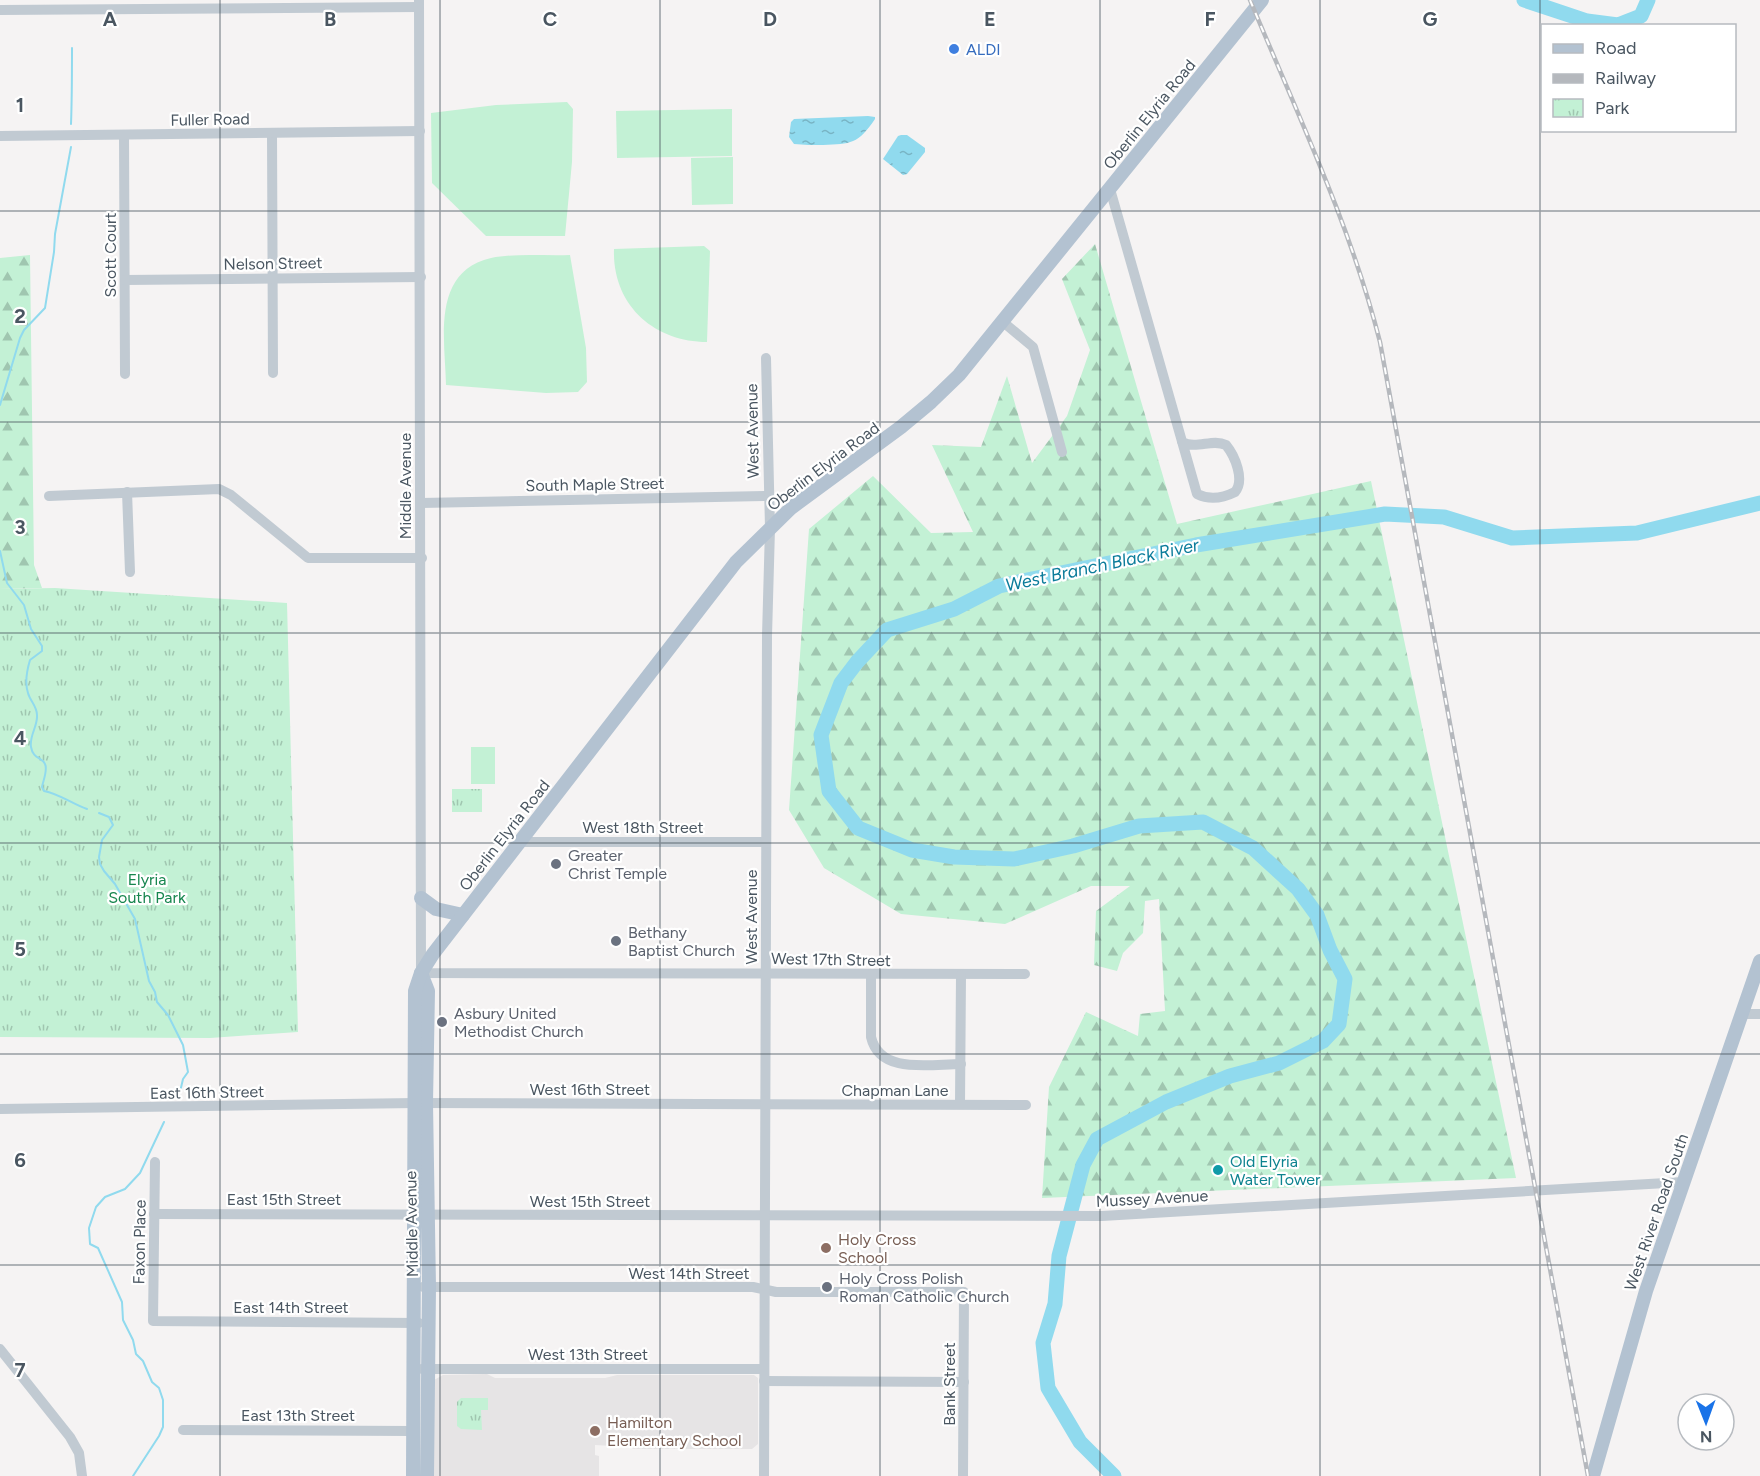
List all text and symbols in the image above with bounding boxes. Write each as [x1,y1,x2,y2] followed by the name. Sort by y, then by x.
[103,7,118,31] text: A
[324,7,336,31] text: B
[543,7,557,31] text: C
[763,7,777,31] text: D
[984,7,996,31] text: E
[1204,7,1216,31] text: F
[1423,7,1438,31] text: G
[1541,24,1736,132] legend
[1595,37,1636,59] text: Road
[966,40,1001,59] place label: ALDI
[947,42,961,56] marker: ALDI
[1099,56,1199,173] street label: Oberlin Elyria Road
[1595,67,1657,89] text: Railway
[16,93,24,117] text: 1
[1595,97,1630,119] text: Park
[170,109,250,130] street label: Fuller Road
[101,212,120,298] street label: Scott Court
[223,253,323,274] street label: Nelson Street
[14,304,26,328] text: 2
[742,383,763,479] street label: West Avenue
[763,418,883,515] street label: Oberlin Elyria Road
[396,433,415,539] street label: Middle Avenue
[525,474,665,495] street label: South Maple Street
[14,515,26,539] text: 3
[1003,534,1202,596] water label: West Branch Black River
[14,726,27,750] text: 4
[455,776,554,895] street label: Oberlin Elyria Road
[582,818,704,837] street label: West 18th Street
[568,846,667,883] place label: Greater Christ Temple
[549,857,563,871] marker: Greater Christ Temple
[742,869,761,965] street label: West Avenue
[108,870,186,907] park label: Elyria South Park
[628,923,735,960] place label: Bethany Baptist Church
[609,934,623,948] marker: Bethany Baptist Church
[14,937,26,961] text: 5
[771,949,891,970] street label: West 17th Street
[454,1004,584,1041] place label: Asbury United Methodist Church
[435,1015,449,1029] marker: Asbury United Methodist Church
[530,1080,650,1099] street label: West 16th Street
[842,1081,949,1100] street label: Chapman Lane
[150,1082,264,1103] street label: East 16th Street
[1621,1131,1692,1293] street label: West River Road South
[14,1148,26,1172] text: 6
[1230,1152,1321,1189] place label: Old Elyria Water Tower
[1211,1163,1225,1177] marker: Old Elyria Water Tower
[401,1170,422,1277] street label: Middle Avenue
[1095,1186,1209,1211] street label: Mussey Avenue
[227,1190,341,1209] street label: East 15th Street
[530,1192,650,1211] street label: West 15th Street
[129,1199,150,1285] street label: Faxon Place
[838,1230,916,1267] place label: Holy Cross School
[819,1241,833,1255] marker: Holy Cross School
[628,1264,750,1283] street label: West 14th Street
[839,1269,1009,1306] place label: Holy Cross Polish Roman Catholic Church
[820,1280,834,1294] marker: Holy Cross Polish Roman Catholic Church
[233,1298,349,1317] street label: East 14th Street
[940,1342,959,1426] street label: Bank Street
[528,1345,648,1364] street label: West 13th Street
[14,1358,26,1382] text: 7
[1676,1392,1736,1452] north arrow
[241,1406,355,1425] street label: East 13th Street
[607,1413,741,1450] place label: Hamilton Elementary School
[588,1424,602,1438] marker: Hamilton Elementary School
[1700,1427,1713,1446] text: N

